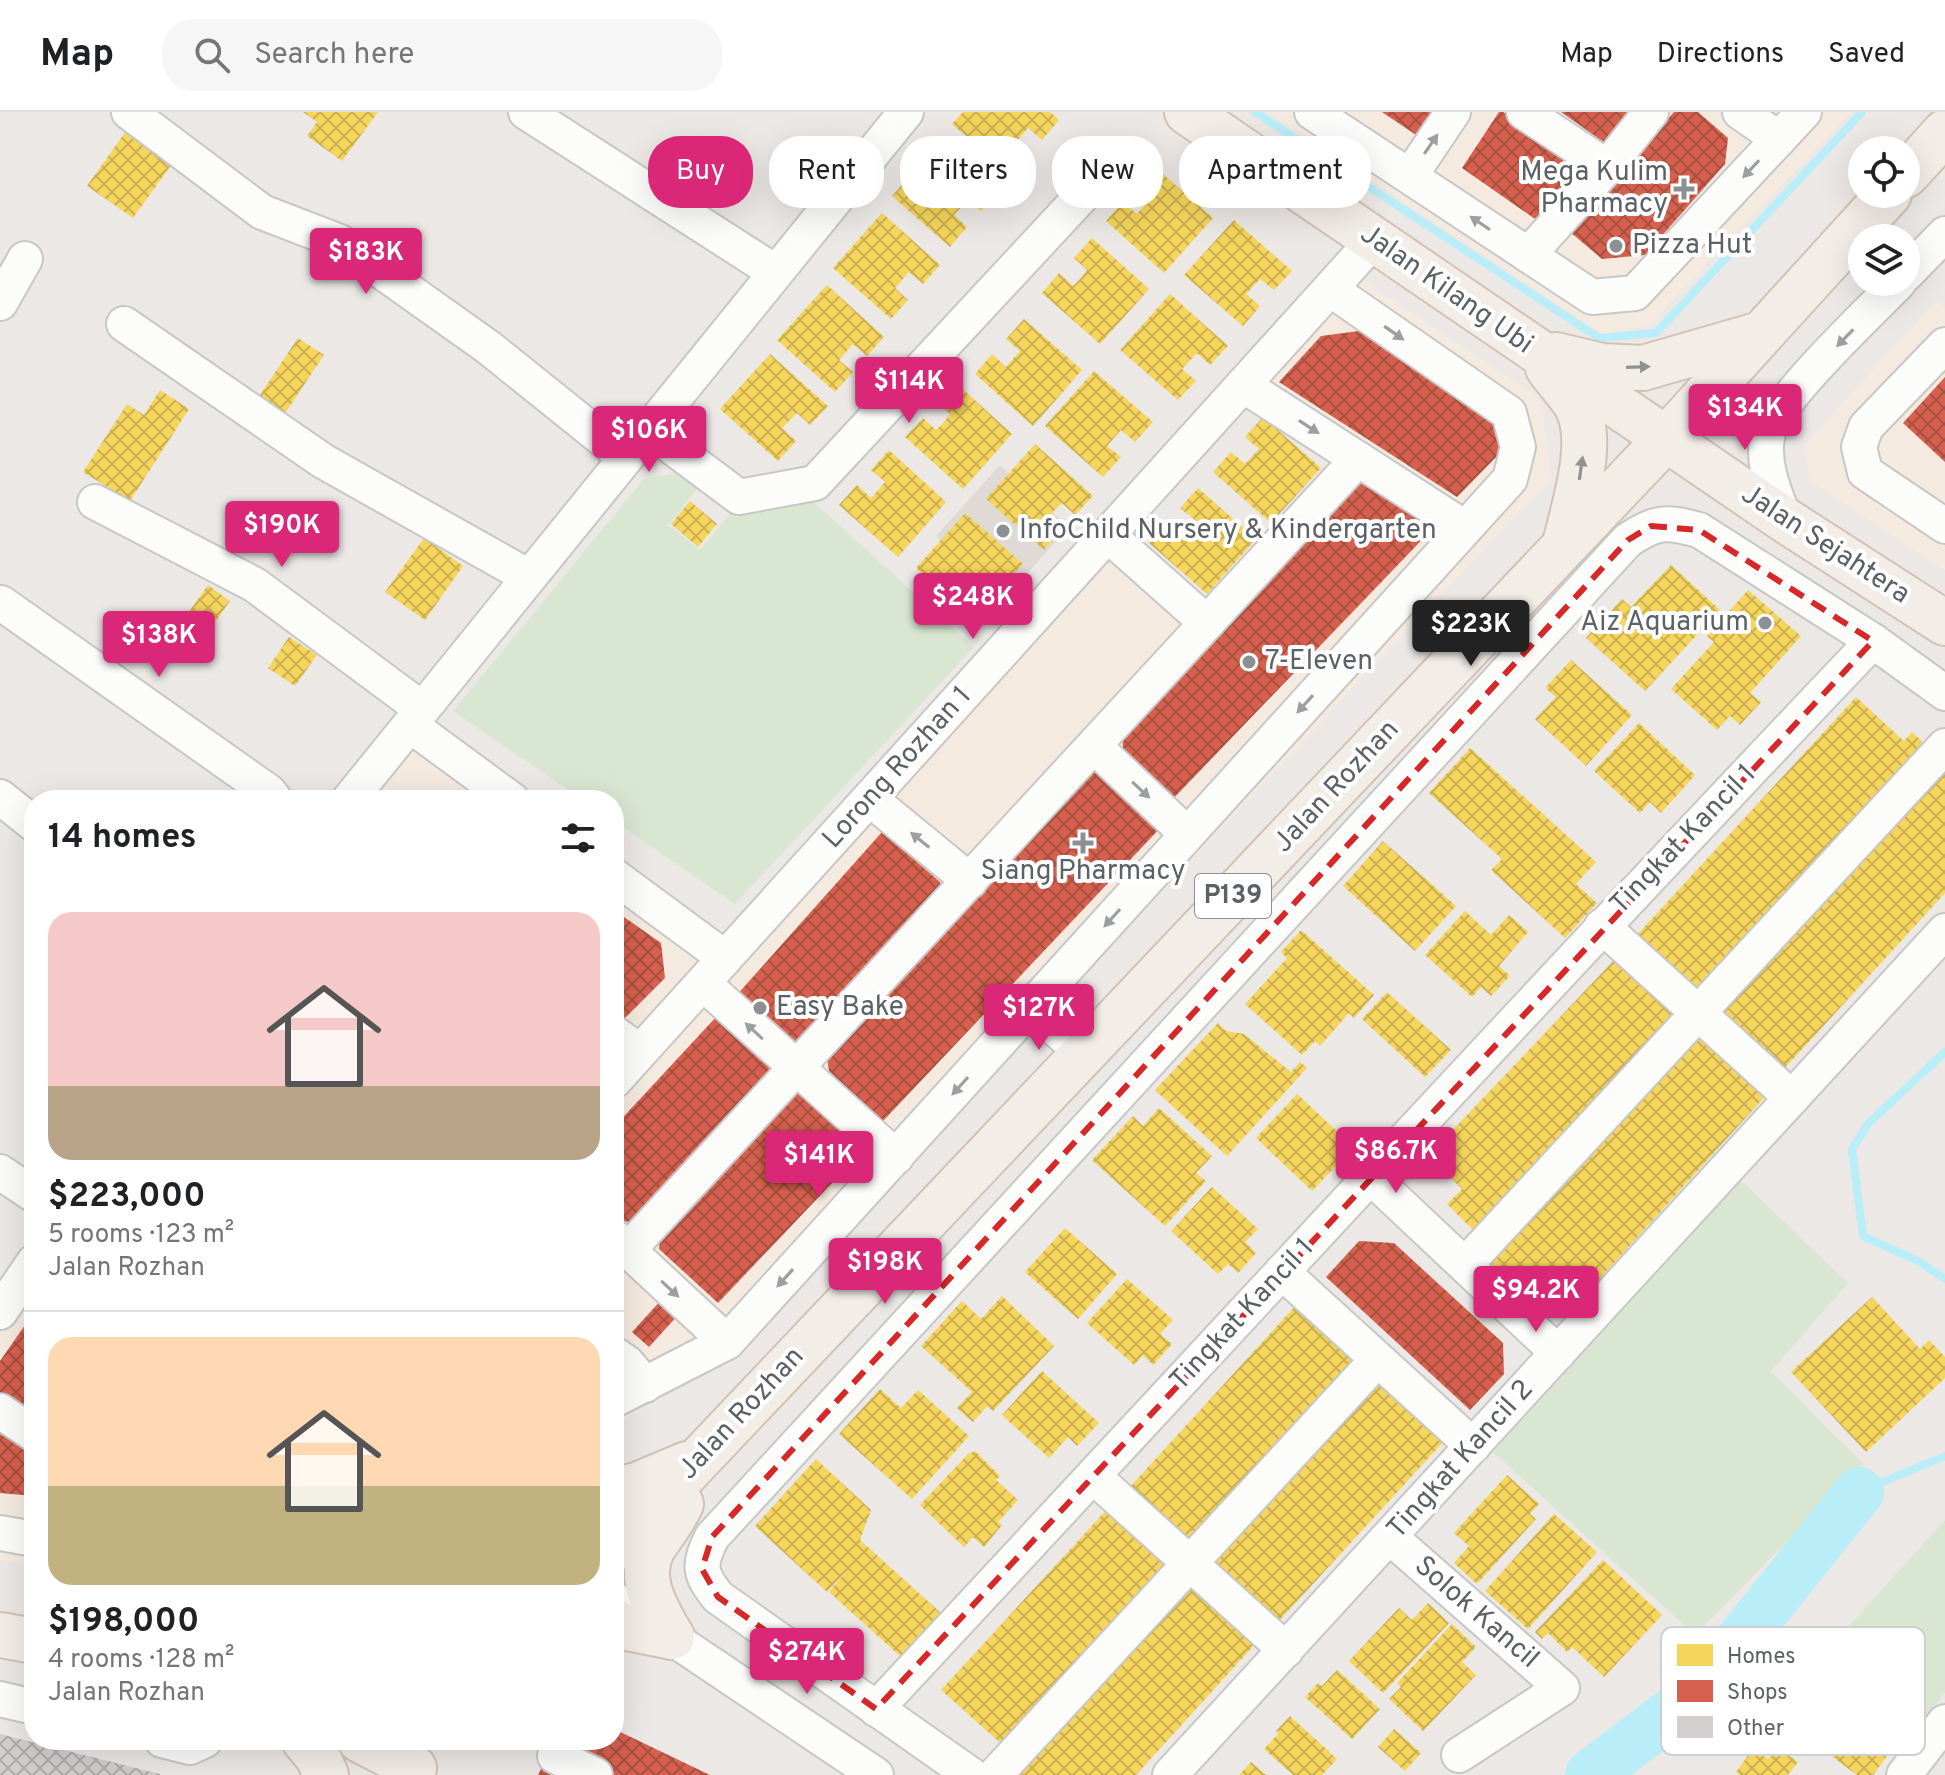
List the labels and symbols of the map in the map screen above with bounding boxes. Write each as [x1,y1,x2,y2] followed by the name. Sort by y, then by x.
[1424,134,1439,155] one-way arrow
[1520,155,1668,223] place label: Mega Kulim Pharmacy
[1742,159,1760,178] one-way arrow
[1675,180,1693,198] marker: Mega Kulim Pharmacy
[1469,216,1491,231] one-way arrow
[1352,217,1540,363] street label: Jalan Kilang Ubi
[310,228,422,296] pin: $183K
[1632,228,1752,264] place label: Pizza Hut
[1607,237,1625,255] marker: Pizza Hut
[1384,325,1405,340] one-way arrow
[1836,328,1854,347] one-way arrow
[853,357,965,425] pin: $114K
[1626,360,1651,373] one-way arrow
[1689,384,1801,452] pin: $134K
[593,406,705,474] pin: $106K
[1298,420,1320,434] one-way arrow
[1575,455,1588,480] one-way arrow
[1734,477,1916,613] street label: Jalan Sejahtera
[226,501,338,569] pin: $190K
[1019,513,1437,549] place label: InfoChild Nursery & Kindergarten
[994,522,1012,540] marker: InfoChild Nursery & Kindergarten
[917,573,1029,641] pin: $248K
[1415,600,1527,668] pin: $223K
[1580,605,1749,641] place label: Aiz Aquarium
[103,611,215,679] pin: $138K
[1756,614,1774,632] marker: Aiz Aquarium
[1265,644,1373,680] place label: 7-Eleven
[1240,653,1258,671] marker: 7-Eleven
[816,679,980,857] street label: Lorong Rozhan 1
[1297,695,1315,714] one-way arrow
[1266,713,1408,861] street label: Jalan Rozhan
[1603,757,1765,923] street label: Tingkat Kancil 1
[1131,780,1150,799] one-way arrow
[910,832,930,849] one-way arrow
[1074,834,1092,852] marker: Siang Pharmacy
[981,854,1185,890] place label: Siang Pharmacy
[1195,874,1271,918] road number: P139
[1103,908,1121,927] one-way arrow
[983,984,1095,1052] pin: $127K
[776,990,904,1026] place label: Easy Bake
[751,999,769,1017] marker: Easy Bake
[745,1022,764,1040] one-way arrow
[951,1076,969,1095] one-way arrow
[1331,1127,1461,1195] pin: $86.7K
[763,1131,875,1199] pin: $141K
[1163,1231,1323,1399] street label: Tingkat Kancil 1
[829,1238,941,1306] pin: $198K
[1471,1266,1601,1334] pin: $94.2K
[776,1269,794,1288] one-way arrow
[661,1280,680,1298] one-way arrow
[671,1340,813,1488] street label: Jalan Rozhan
[1380,1373,1542,1547] street label: Tingkat Kancil 2
[1406,1549,1546,1677] street label: Solok Kancil
[1661,1627,1925,1755] legend
[751,1628,863,1696] pin: $274K
[1727,1644,1796,1671] text: Homes
[1727,1680,1788,1707] text: Shops
[1727,1716,1785,1743] text: Other

